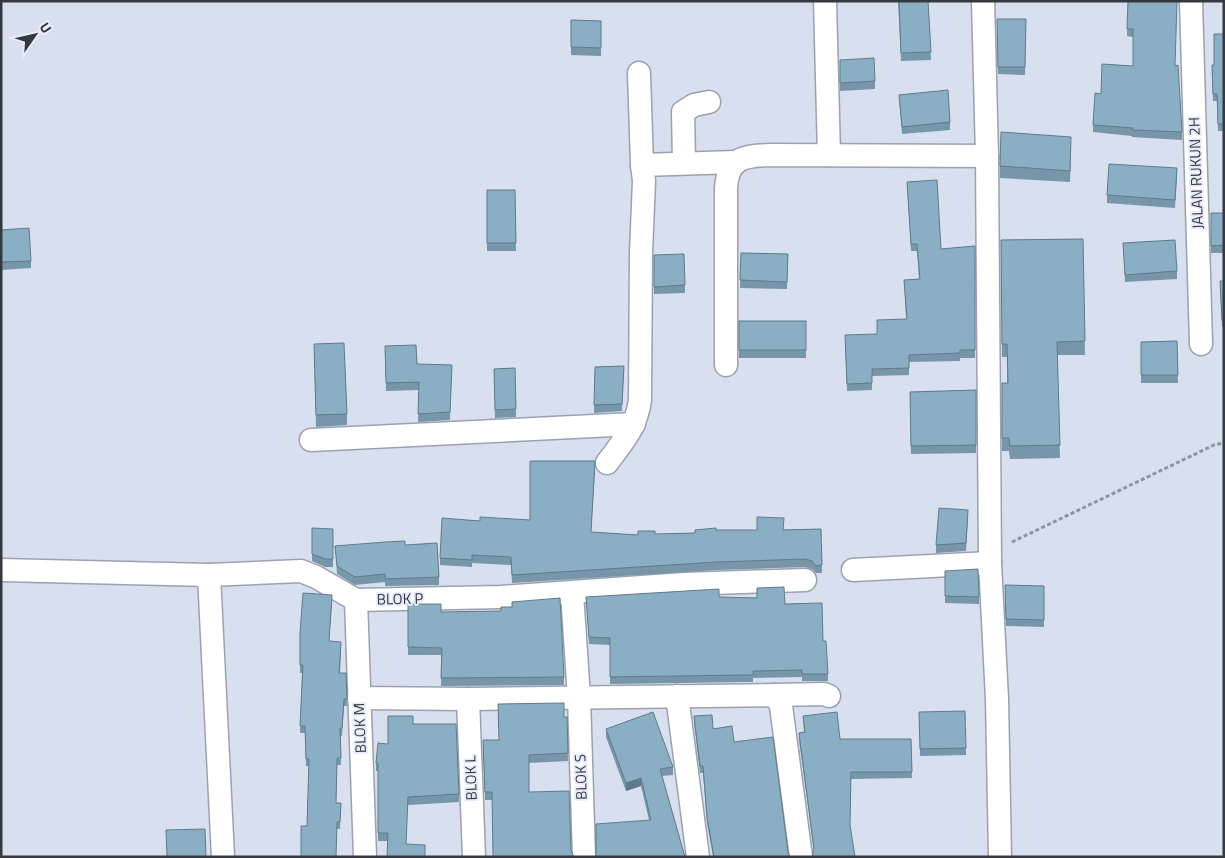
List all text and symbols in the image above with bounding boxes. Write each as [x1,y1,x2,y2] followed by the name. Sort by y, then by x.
[10,10,60,60] north arrow
[35,18,57,37] text: U
[1182,117,1209,229] street label: JALAN RUKUN 2H
[376,587,424,610] street label: BLOK P
[347,702,372,754] street label: BLOK M
[568,754,593,800] street label: BLOK S
[458,755,483,801] street label: BLOK L

